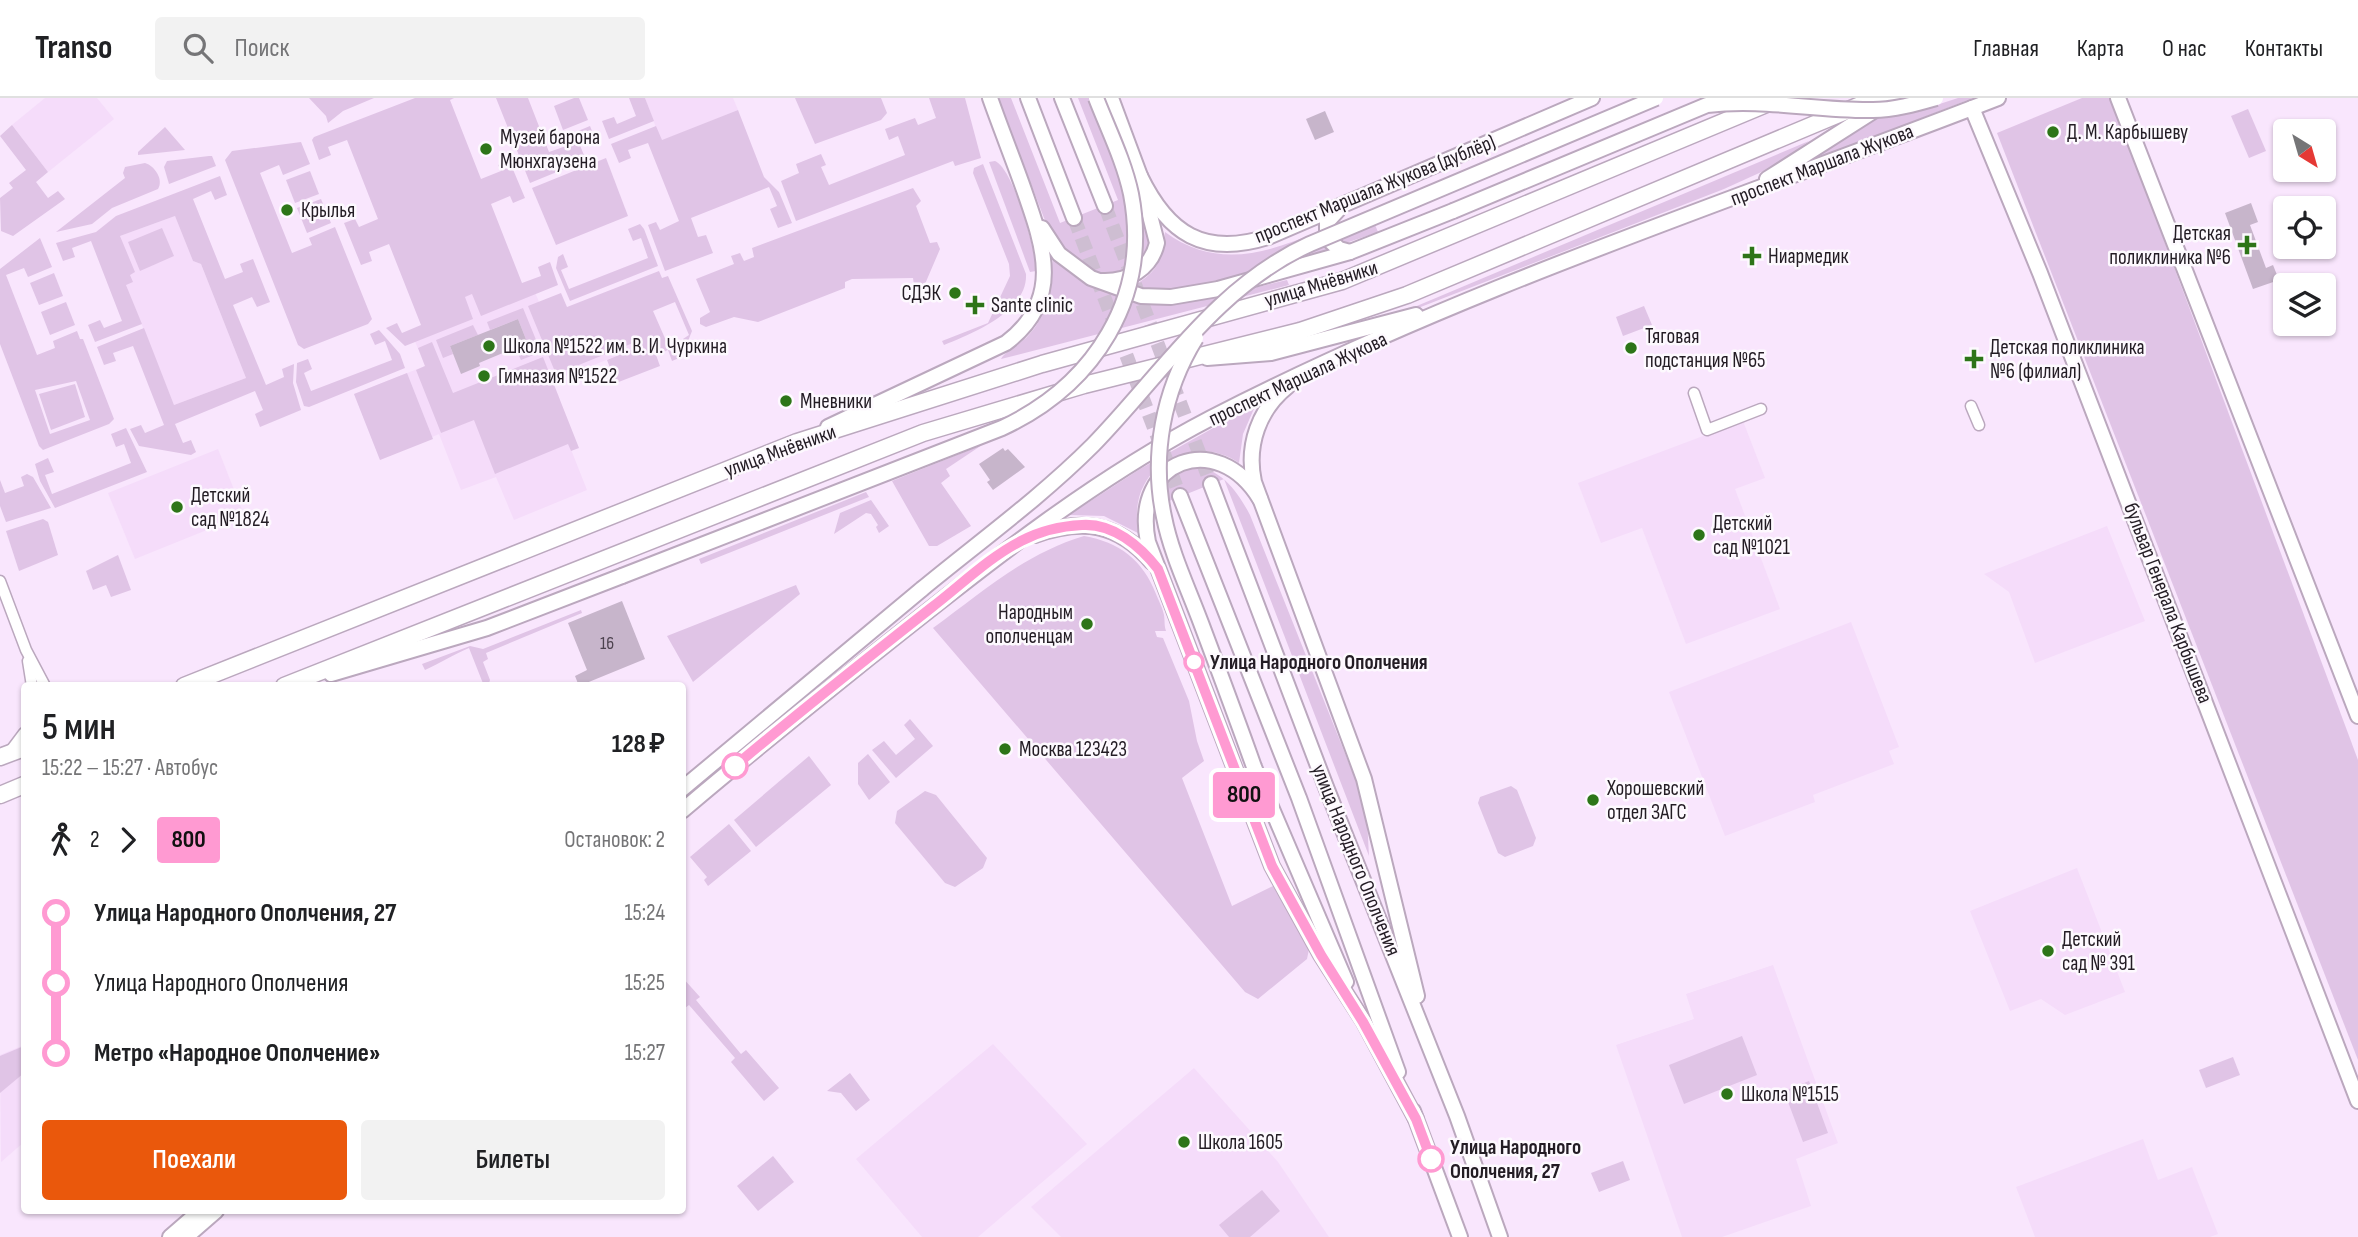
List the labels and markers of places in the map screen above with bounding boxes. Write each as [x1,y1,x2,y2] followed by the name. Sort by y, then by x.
[2067,120,2188,145] place label: Д. М. Карбышеву
[2045,124,2061,140] marker: Д. М. Карбышеву
[500,125,600,174] place label: Музей барона Мюнхгаузена
[478,141,494,157] marker: Музей барона Мюнхгаузена
[301,198,355,223] place label: Крылья
[279,202,295,218] marker: Крылья
[2109,221,2231,270] place label: Детская поликлиника №6
[2237,235,2257,255] marker: Детская поликлиника №6
[1768,244,1848,269] place label: Ниармедик
[1742,246,1762,266] marker: Ниармедик
[901,281,942,306] place label: СДЭК
[947,285,963,301] marker: СДЭК
[991,293,1073,318] place label: Sante clinic
[965,295,985,315] marker: Sante clinic
[1645,324,1766,373] place label: Тяговая подстанция №65
[503,334,727,359] place label: Школа №1522 им. В. И. Чуркина
[1990,335,2145,384] place label: Детская поликлиника №6 (филиал)
[481,338,497,354] marker: Школа №1522 им. В. И. Чуркина
[1623,340,1639,356] marker: Тяговая подстанция №65
[1964,349,1984,369] marker: Детская поликлиника №6 (филиал)
[498,364,617,389] place label: Гимназия №1522
[476,368,492,384] marker: Гимназия №1522
[800,389,872,414] place label: Мневники
[778,393,794,409] marker: Мневники
[191,483,269,532] place label: Детский сад №1824
[169,499,185,515] marker: Детский сад №1824
[1713,511,1790,560] place label: Детский сад №1021
[1691,527,1707,543] marker: Детский сад №1021
[986,600,1073,649] place label: Народным ополченцам
[1079,616,1095,632] marker: Народным ополченцам
[1210,650,1428,675] place label: Улица Народного Ополчения
[1184,652,1204,672] marker: Улица Народного Ополчения
[1019,737,1127,762] place label: Москва 123423
[997,741,1013,757] marker: Москва 123423
[722,753,748,779] unlabelled marker
[1606,776,1704,825] place label: Хорошевский отдел ЗАГС
[1585,792,1601,808] marker: Хорошевский отдел ЗАГС
[2062,927,2135,976] place label: Детский сад № 391
[2040,943,2056,959] marker: Детский сад № 391
[1741,1082,1839,1107] place label: Школа №1515
[1719,1086,1735,1102] marker: Школа №1515
[1198,1130,1283,1155] place label: Школа 1605
[1176,1134,1192,1150] marker: Школа 1605
[1450,1135,1581,1184] place label: Улица Народного Ополчения, 27
[1418,1146,1444,1172] marker: Улица Народного Ополчения, 27

